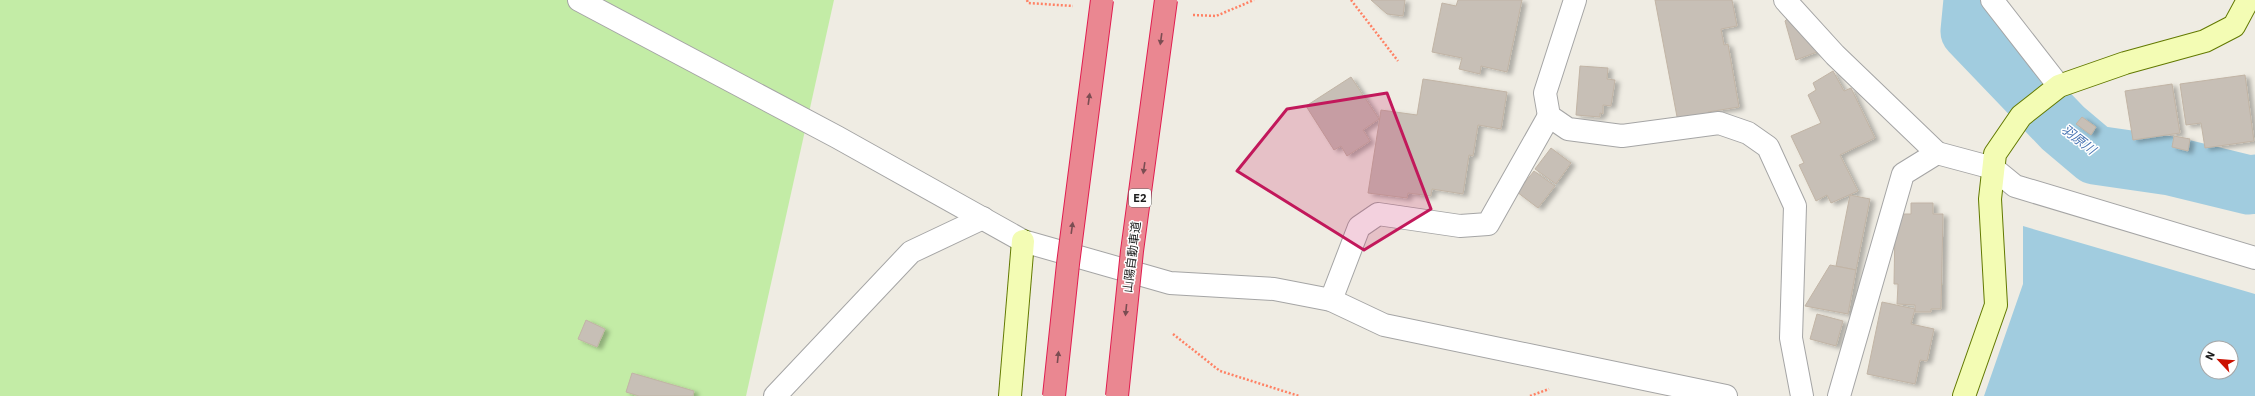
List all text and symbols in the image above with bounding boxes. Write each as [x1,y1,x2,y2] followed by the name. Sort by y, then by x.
[1158,33,1164,45] one-way arrow
[1086,93,1092,105] one-way arrow
[2058,121,2101,159] water label: 羽原川
[1141,161,1147,174] one-way arrow
[1129,189,1151,207] road number: E2
[1120,220,1143,294] street label: 山陽自動車道
[1069,222,1075,234] one-way arrow
[1123,304,1129,316] one-way arrow
[2199,340,2239,380] north arrow
[2202,349,2218,362] text: N
[1055,351,1061,363] one-way arrow

